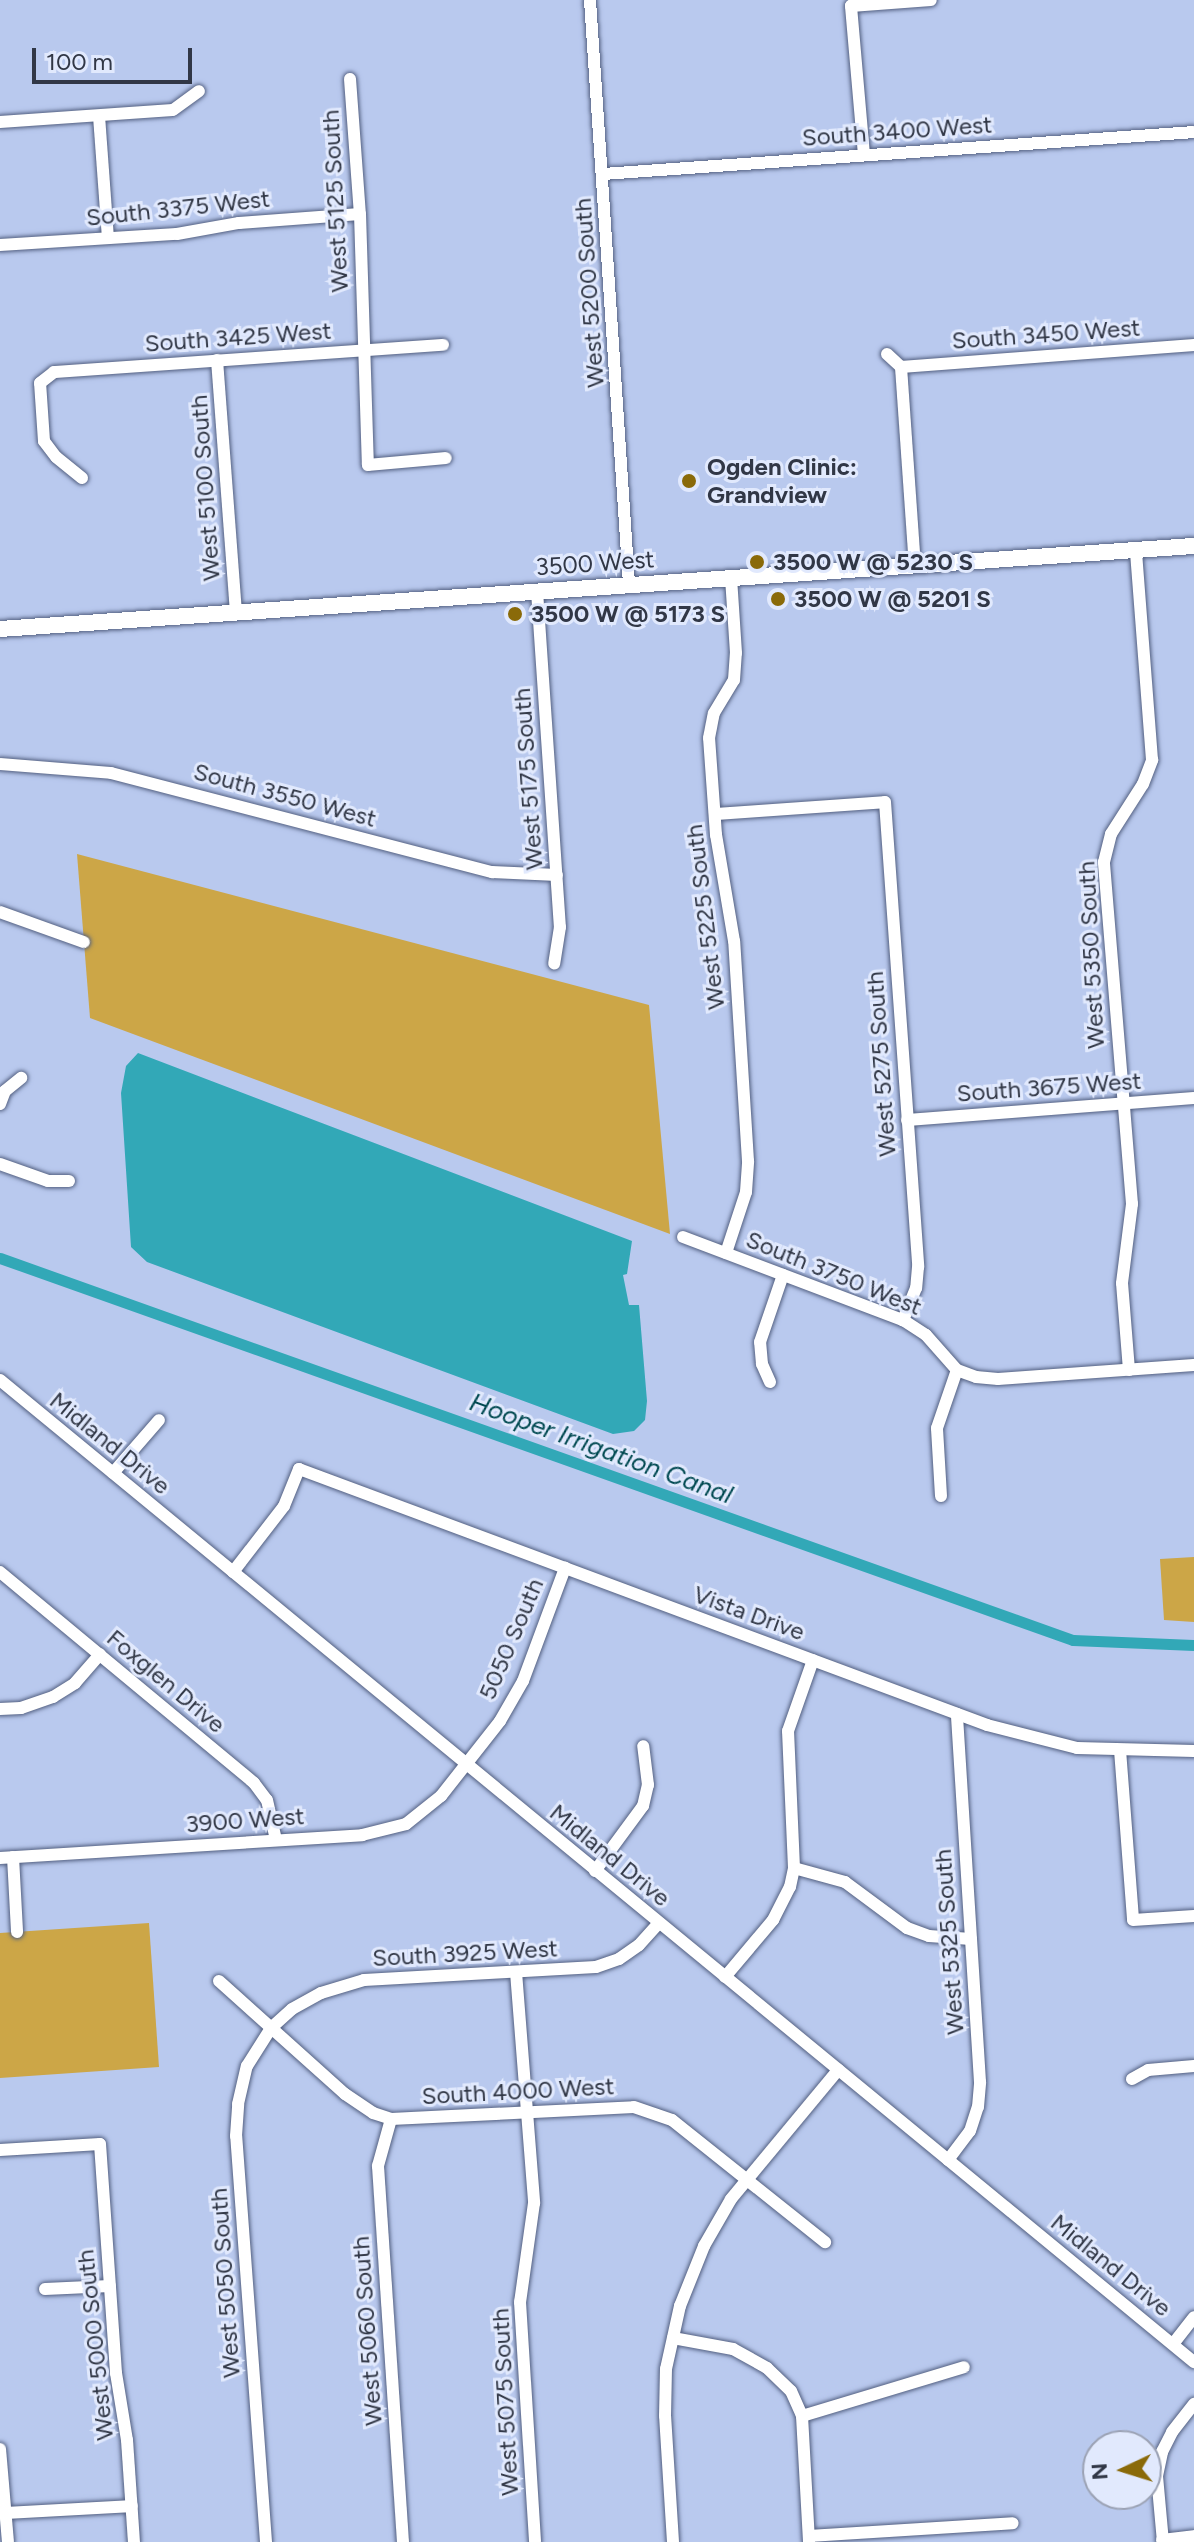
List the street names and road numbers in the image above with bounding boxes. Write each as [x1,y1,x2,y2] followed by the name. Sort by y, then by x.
[316,109,354,293] street label: West 5125 South
[801,110,993,152] street label: South 3400 West
[85,184,271,232] street label: South 3375 West
[568,197,610,389] street label: West 5200 South
[951,313,1141,355] street label: South 3450 West
[144,316,332,358] street label: South 3425 West
[184,394,226,582] street label: West 5100 South
[535,544,655,582] street label: 3500 West
[507,687,549,871] street label: West 5175 South
[191,757,379,833] street label: South 3550 West
[679,823,731,1011] street label: West 5225 South
[1072,860,1110,1050] street label: West 5350 South
[860,970,902,1158] street label: West 5275 South
[956,1066,1142,1108] street label: South 3675 West
[742,1225,926,1321] street label: South 3750 West
[44,1386,176,1500] street label: Midland Drive
[473,1574,549,1704] street label: 5050 South
[690,1580,808,1646] street label: Vista Drive
[101,1623,231,1739] street label: Foxglen Drive
[544,1798,676,1912] street label: Midland Drive
[185,1801,305,1839] street label: 3900 West
[928,1848,970,2036] street label: West 5325 South
[372,1934,558,1972] street label: South 3925 West
[421,2072,615,2110] street label: South 4000 West
[204,2187,246,2379] street label: West 5050 South
[1045,2208,1177,2322] street label: Midland Drive
[346,2235,388,2427] street label: West 5060 South
[71,2248,119,2442] street label: West 5000 South
[486,2308,524,2496] street label: West 5075 South

